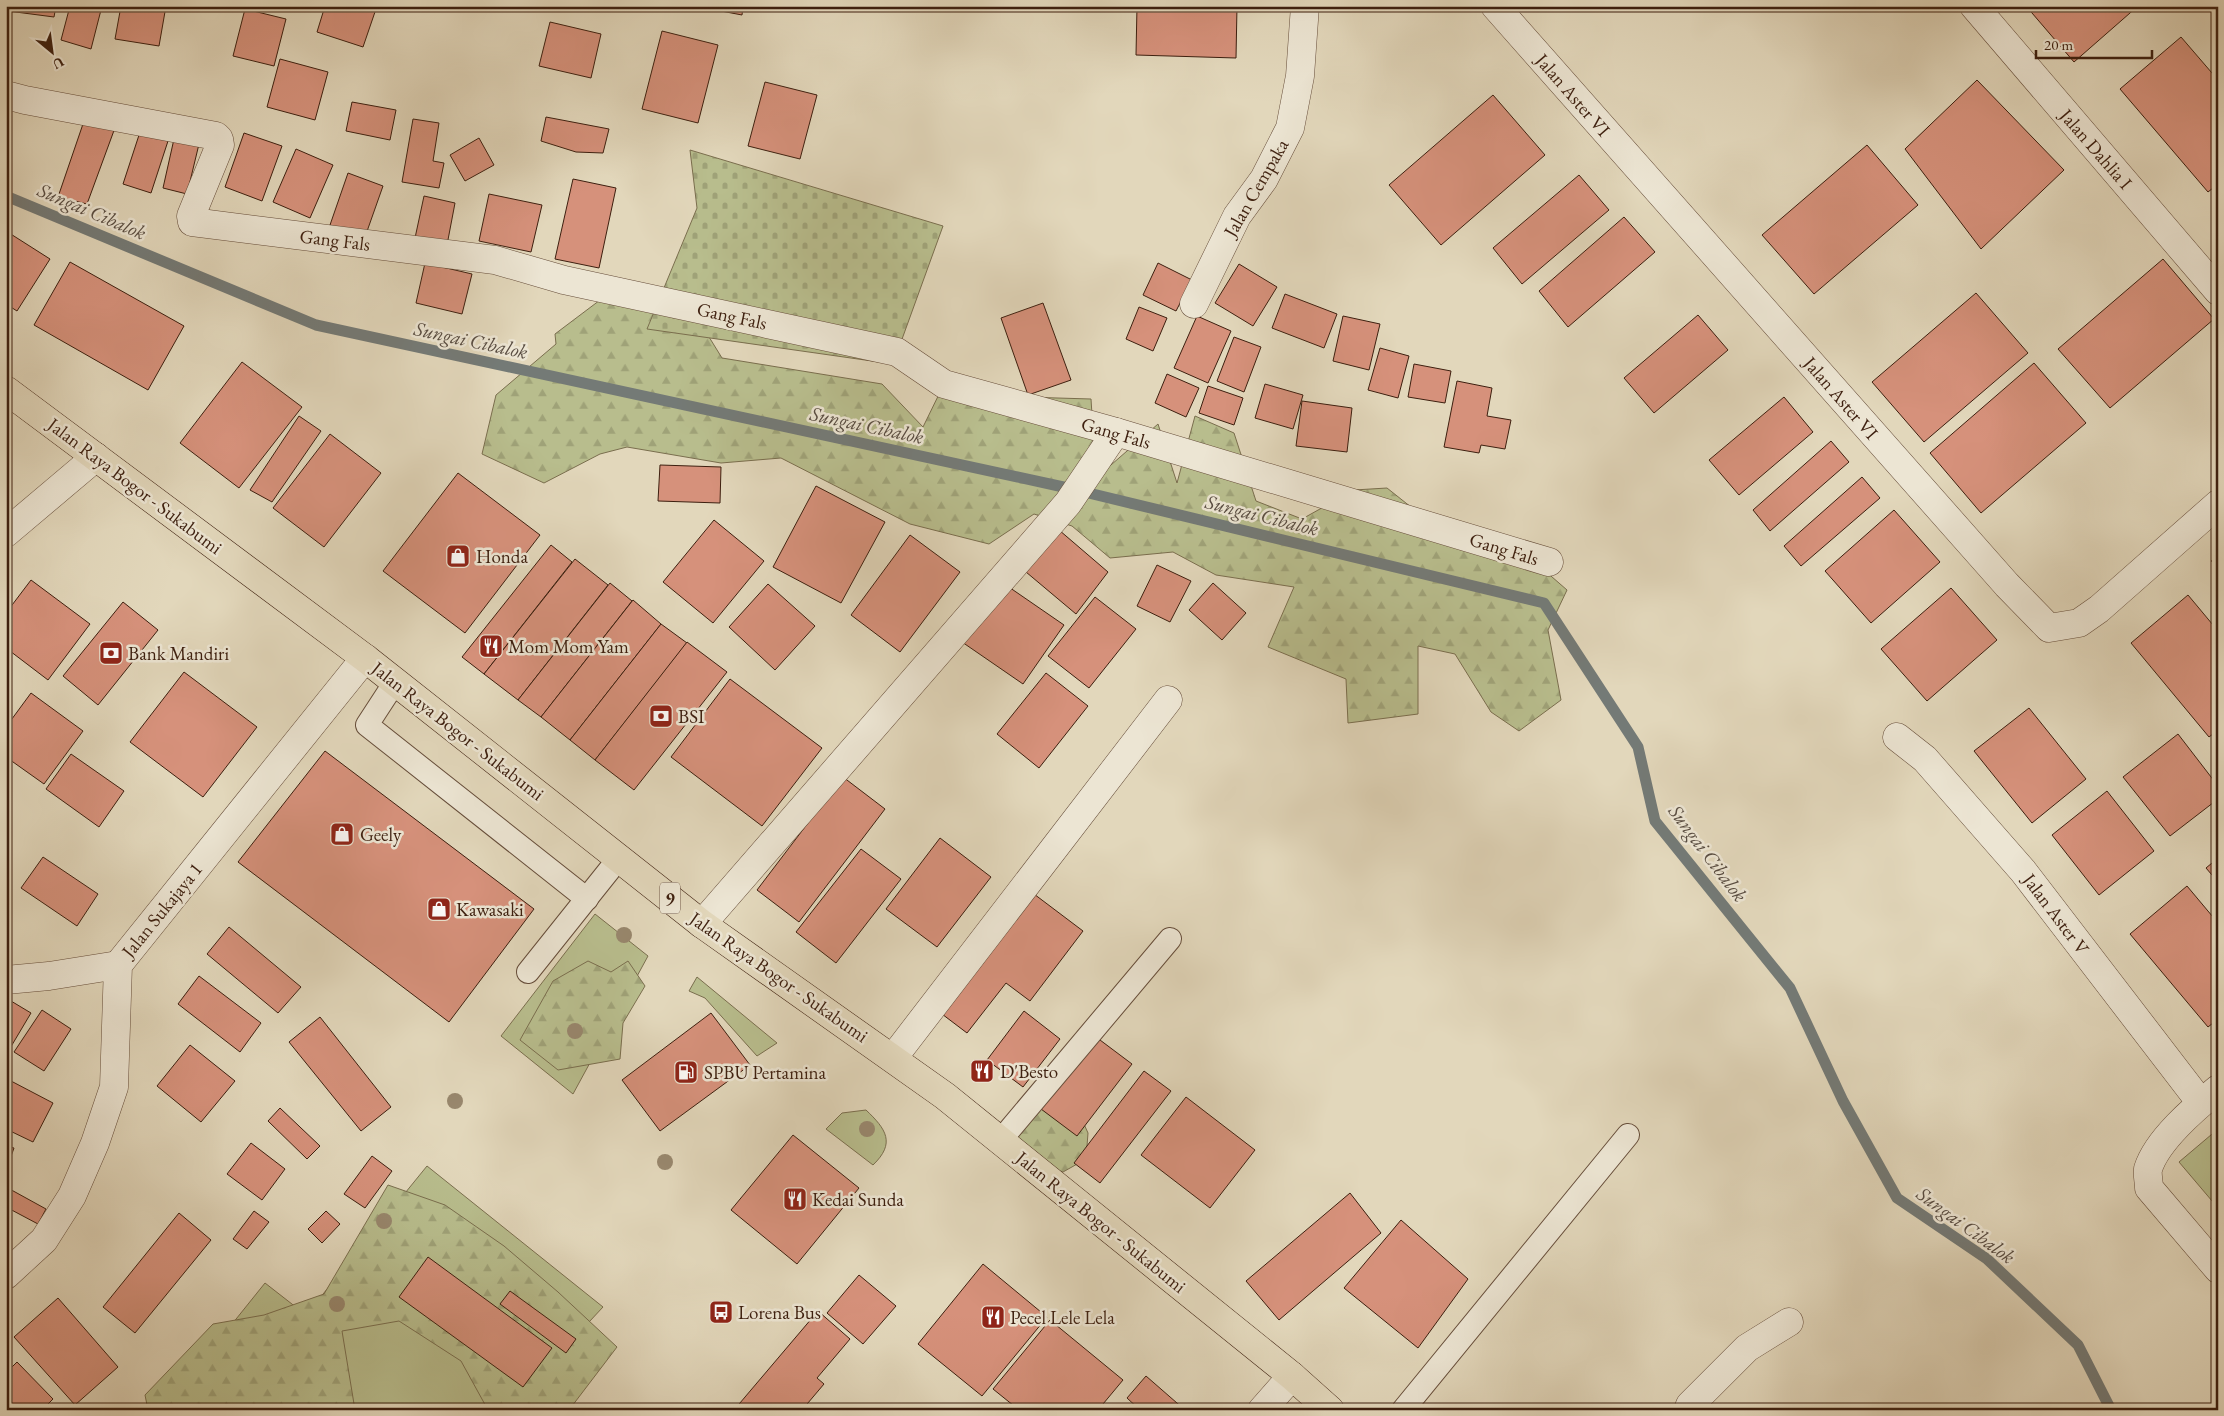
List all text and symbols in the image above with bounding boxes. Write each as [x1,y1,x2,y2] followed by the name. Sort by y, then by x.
[28,28,78,78] north arrow
[2036,28,2153,60] scale bar
[2044,35,2073,54] text: 20 m
[1529,47,1616,142] street label: Jalan Aster VI
[49,53,67,74] text: U
[2053,102,2138,195] street label: Jalan Dahlia I
[1217,134,1294,243] street label: Jalan Cempaka
[33,176,150,246] water label: Sungai Cibalok
[298,223,372,257] street label: Gang Fals
[695,296,769,336] street label: Gang Fals
[411,315,530,365] water label: Sungai Cibalok
[1797,350,1884,445] street label: Jalan Aster VI
[807,400,926,450] water label: Sungai Cibalok
[41,411,228,560] street label: Jalan Raya Bogor - Sukabumi
[1078,411,1154,455] street label: Gang Fals
[1202,488,1321,542] water label: Sungai Cibalok
[1466,527,1542,571] street label: Gang Fals
[445,543,471,569] shop icon: Honda
[476,544,528,569] place label: Honda
[478,633,504,659] restaurant icon: Mom Mom Yam
[508,634,629,659] place label: Mom Mom Yam
[98,640,124,666] bank icon: Bank Mandiri
[128,641,229,666] place label: Bank Mandiri
[365,655,550,806] street label: Jalan Raya Bogor - Sukabumi
[648,703,674,729] bank icon: BSI
[678,704,705,729] place label: BSI
[1662,798,1753,907] water label: Sungai Cibalok
[329,821,355,847] shop icon: Geely
[360,822,402,847] place label: Geely
[115,857,208,964] street label: Jalan Sukajaya 1
[2016,867,2095,960] street label: Jalan Aster V
[660,882,680,914] road number: 9
[426,896,452,922] shop icon: Kawasaki
[456,897,524,922] place label: Kawasaki
[683,905,873,1048] street label: Jalan Raya Bogor - Sukabumi
[969,1058,995,1084] restaurant icon: D'Besto
[673,1059,699,1085] fuel station icon: SPBU Pertamina
[1000,1059,1058,1084] place label: D'Besto
[704,1060,827,1085] place label: SPBU Pertamina
[1009,1144,1192,1299] street label: Jalan Raya Bogor - Sukabumi
[1911,1180,2020,1269] water label: Sungai Cibalok
[782,1186,808,1212] restaurant icon: Kedai Sunda
[812,1187,904,1212] place label: Kedai Sunda
[708,1299,734,1325] bus stop icon: Lorena Bus
[738,1300,821,1325] place label: Lorena Bus
[980,1304,1006,1330] restaurant icon: Pecel Lele Lela
[1010,1305,1115,1330] place label: Pecel Lele Lela

